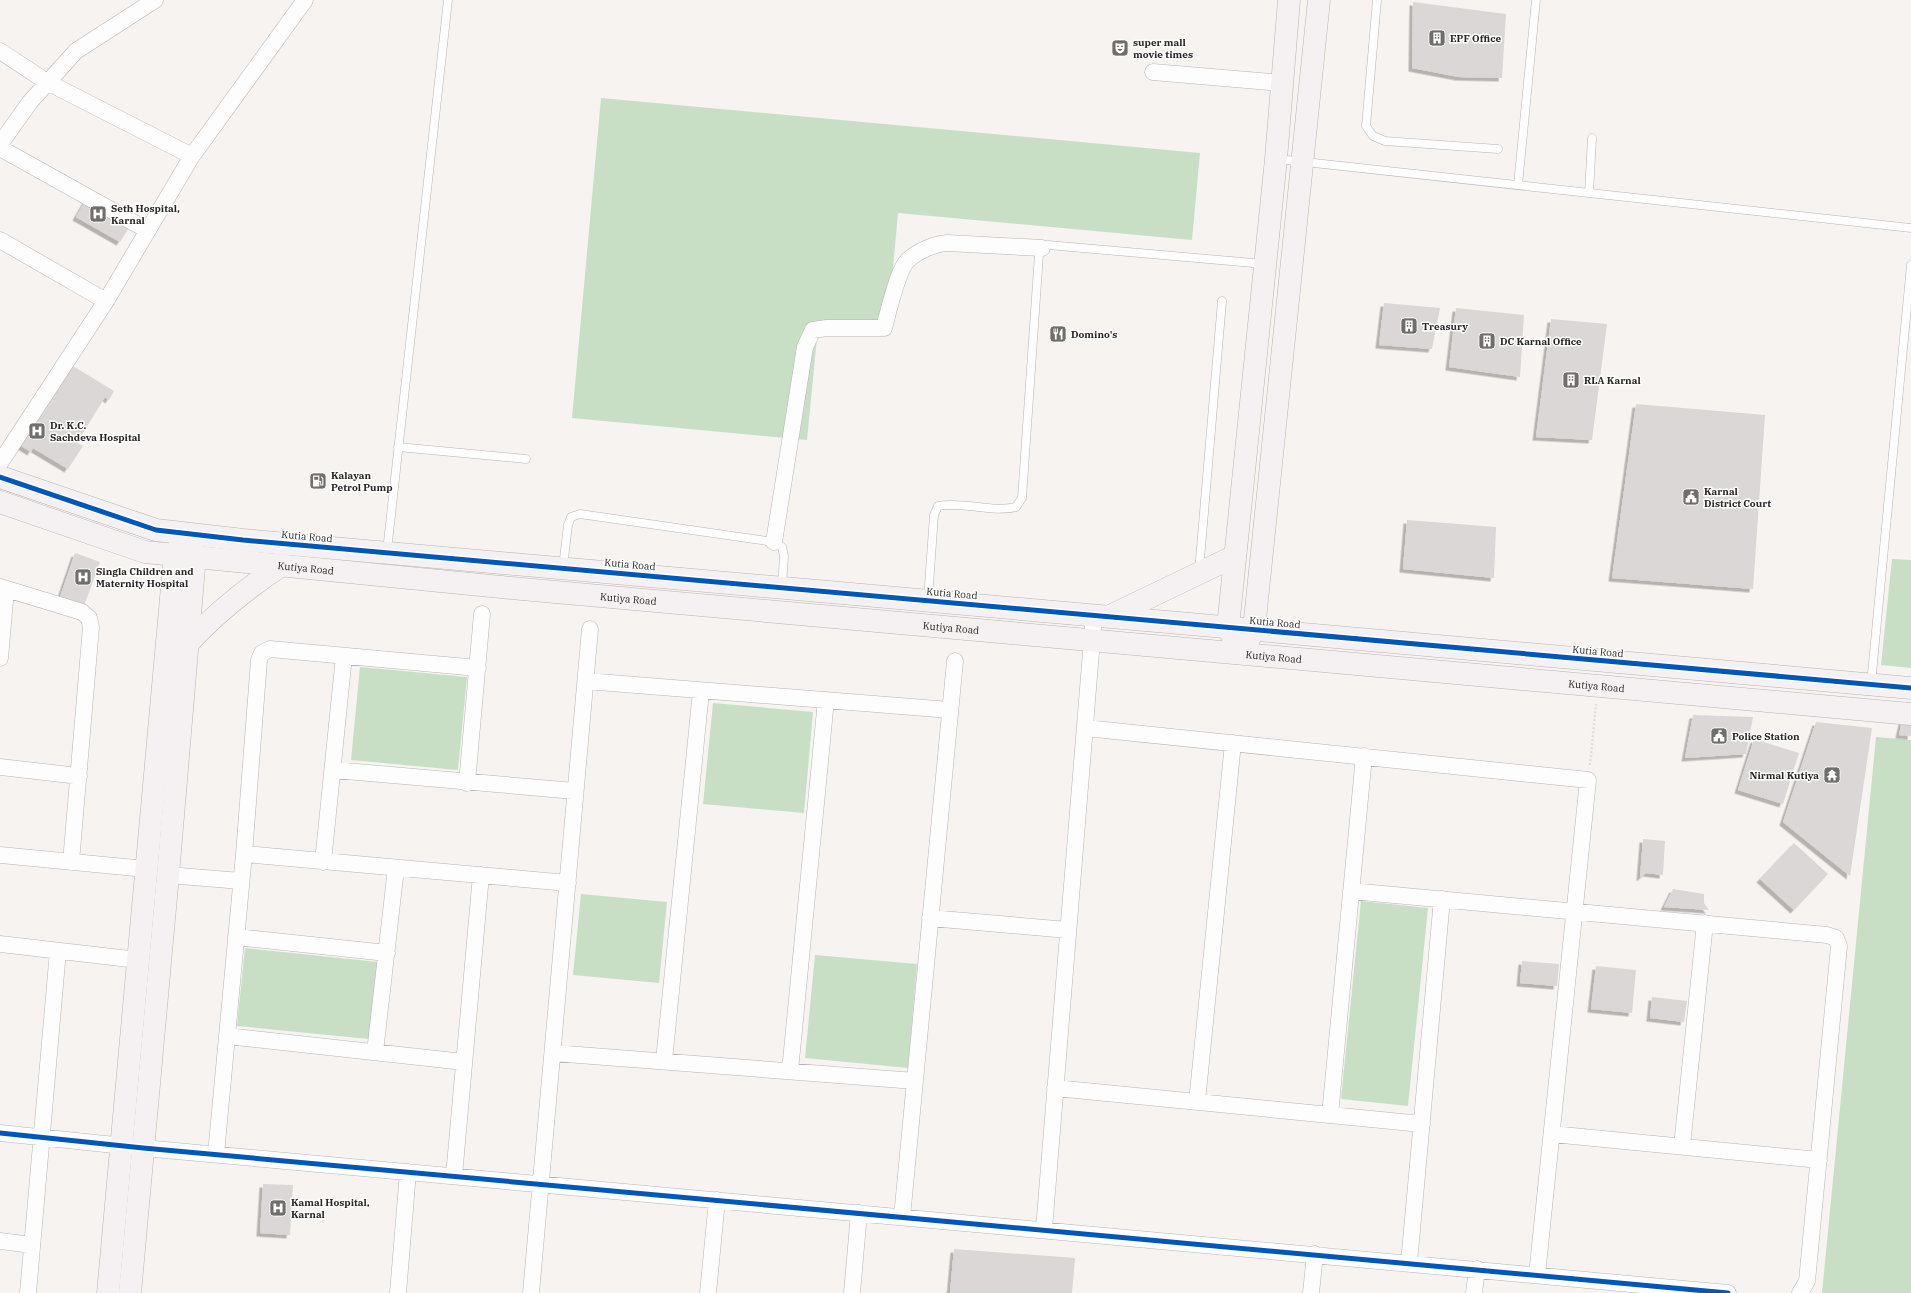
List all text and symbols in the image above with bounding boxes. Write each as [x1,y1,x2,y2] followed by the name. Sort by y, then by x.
[1427,28,1447,48] building icon: EPF Office
[1450,32,1501,45] place label: EPF Office
[1133,36,1193,61] place label: super mall movie times
[1110,38,1130,58] theatre icon: super mall movie times
[111,202,180,227] place label: Seth Hospital, Karnal
[88,204,108,224] hospital icon: Seth Hospital, Karnal
[1399,316,1419,336] building icon: Treasury
[1422,320,1468,333] place label: Treasury
[1048,324,1068,344] restaurant icon: Domino's
[1071,328,1117,341] place label: Domino's
[1477,331,1497,351] building icon: DC Karnal Office
[1500,335,1582,348] place label: DC Karnal Office
[1561,370,1581,390] building icon: RLA Karnal
[1584,374,1641,387] place label: RLA Karnal
[50,419,141,444] place label: Dr. K.C. Sachdeva Hospital
[27,421,47,441] hospital icon: Dr. K.C. Sachdeva Hospital
[331,469,393,494] place label: Kalayan Petrol Pump
[308,471,328,491] fuel station icon: Kalayan Petrol Pump
[1704,485,1771,510] place label: Karnal District Court
[1681,487,1701,507] public building icon: Karnal District Court
[281,528,333,545] street label: Kutia Road
[604,556,656,573] street label: Kutia Road
[277,559,335,578] street label: Kutiya Road
[96,565,194,590] place label: Singla Children and Maternity Hospital
[73,567,93,587] hospital icon: Singla Children and Maternity Hospital
[926,585,978,602] street label: Kutia Road
[600,590,657,608] street label: Kutiya Road
[1249,614,1301,631] street label: Kutia Road
[922,619,980,637] street label: Kutiya Road
[1572,643,1624,660] street label: Kutia Road
[1245,648,1303,666] street label: Kutiya Road
[1568,677,1625,695] street label: Kutiya Road
[1709,726,1729,746] public building icon: Police Station
[1732,730,1800,743] place label: Police Station
[1822,765,1842,785] temple icon: Nirmal Kutiya
[1750,769,1819,782] place label: Nirmal Kutiya
[291,1196,370,1221] place label: Kamal Hospital, Karnal
[268,1198,288,1218] hospital icon: Kamal Hospital, Karnal

